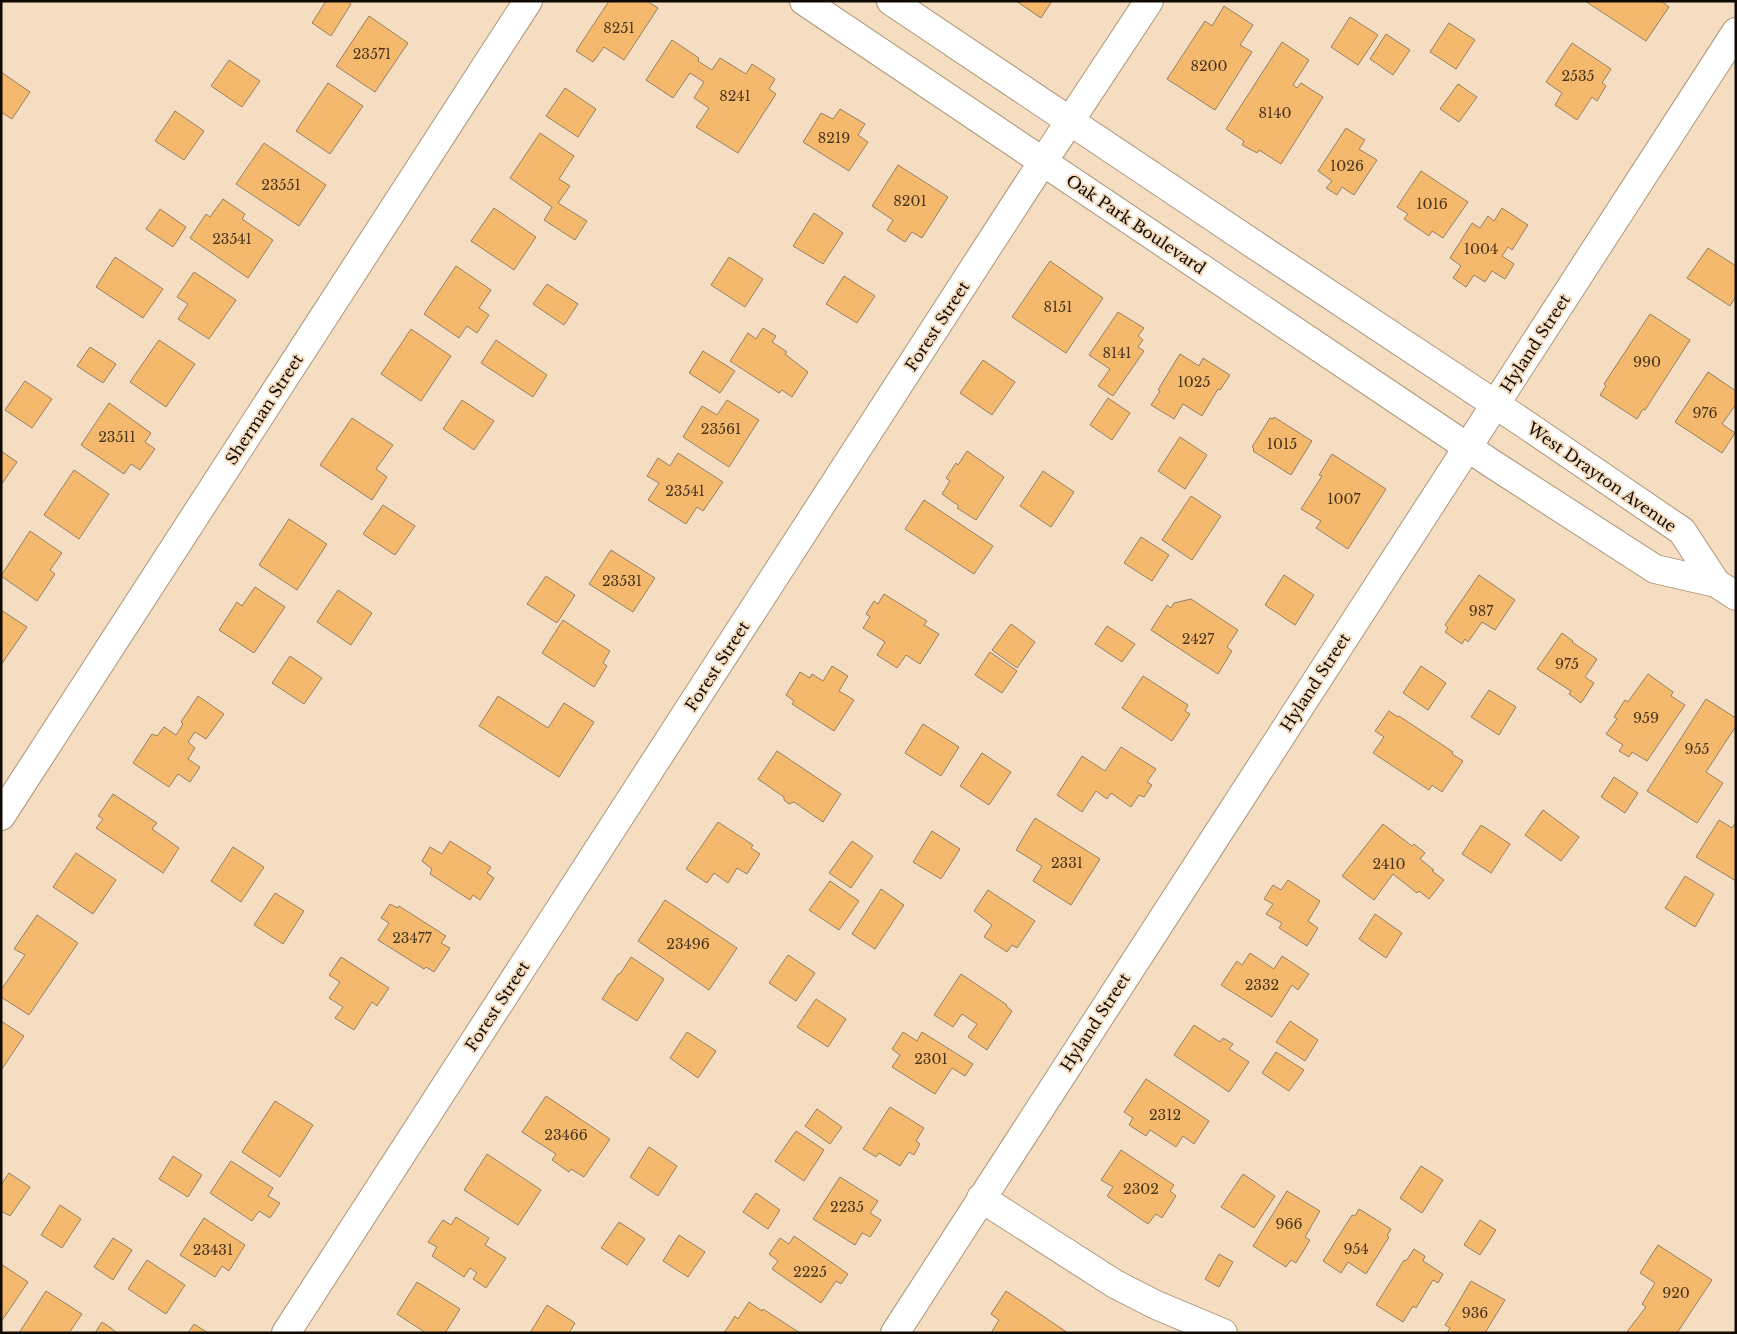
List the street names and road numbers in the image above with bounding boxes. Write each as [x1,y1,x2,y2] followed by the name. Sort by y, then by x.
[1062,170,1210,278] street label: Oak Park Boulevard
[901,277,973,375] street label: Forest Street
[1496,290,1574,396] street label: Hyland Street
[221,350,307,468] street label: Sherman Street
[1523,417,1680,536] street label: West Drayton Avenue
[681,617,753,715] street label: Forest Street
[1276,629,1354,735] street label: Hyland Street
[461,957,533,1055] street label: Forest Street
[1056,969,1134,1075] street label: Hyland Street

